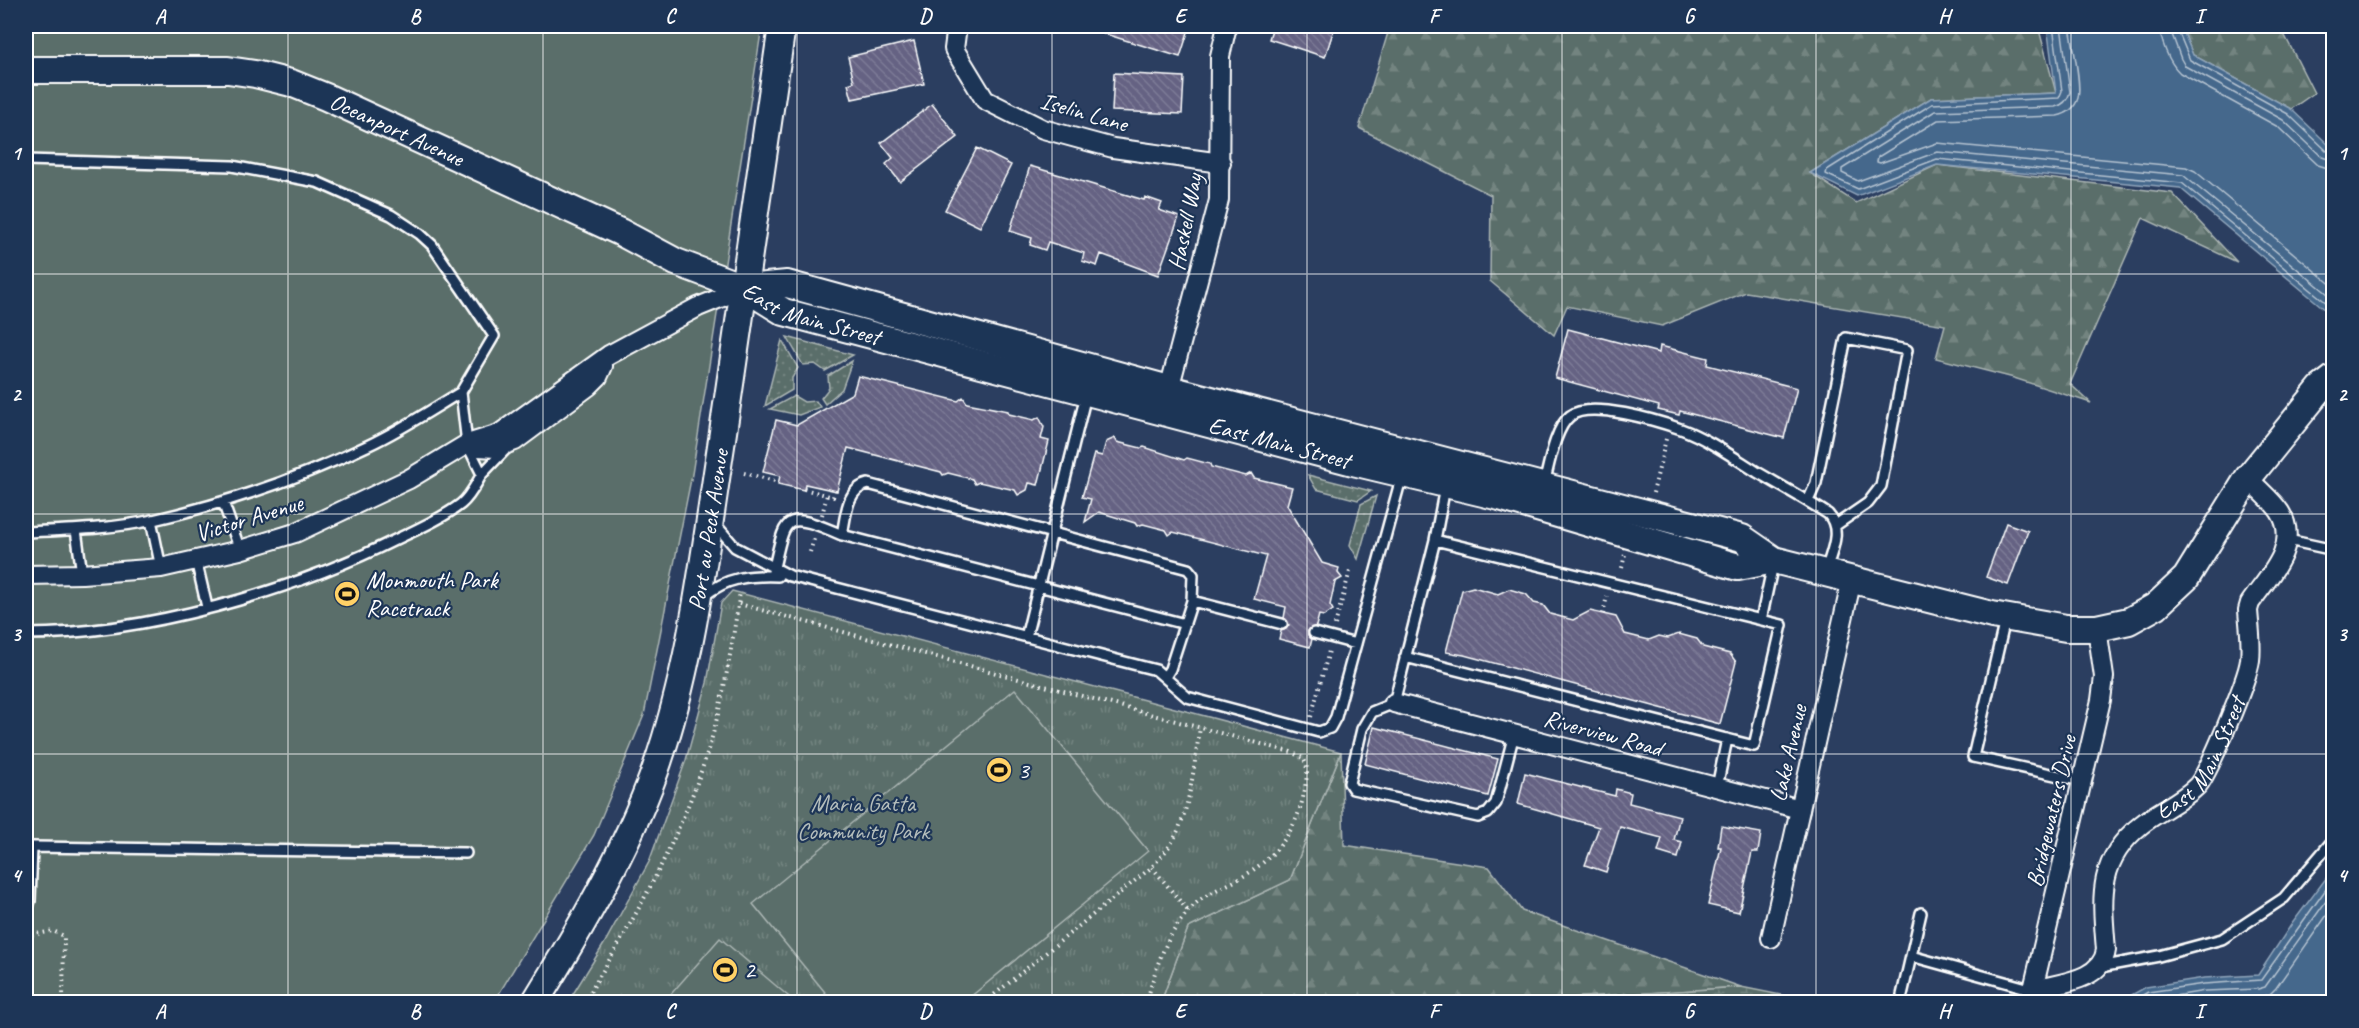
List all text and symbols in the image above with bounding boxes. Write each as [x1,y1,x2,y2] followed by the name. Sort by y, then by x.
[155,4,167,29] text: A
[410,4,422,29] text: B
[665,4,677,29] text: C
[919,4,933,29] text: D
[1175,4,1189,29] text: E
[1429,4,1443,29] text: F
[1684,4,1697,29] text: G
[1938,4,1953,29] text: H
[2195,4,2208,29] text: I
[1037,85,1133,139] street label: Iselin Lane
[325,86,470,174] street label: Oceanport Avenue
[12,141,23,166] text: 1
[2338,141,2349,166] text: 1
[1161,169,1209,273] street label: Haskell Way
[737,275,886,352] street label: East Main Street
[12,382,23,407] text: 2
[2338,382,2349,407] text: 2
[1205,410,1356,476] street label: East Main Street
[681,445,736,613] street label: Port au Peck Avenue
[192,487,308,549] street label: Victor Avenue
[366,565,500,623] place label: Monmouth Park Racetrack
[332,579,362,609] sports icon: Monmouth Park Racetrack
[12,622,23,647] text: 3
[2338,622,2349,647] text: 3
[2150,690,2253,826] street label: East Main Street
[1762,700,1814,804] street label: Lake Avenue
[1541,703,1669,764] street label: Riverview Road
[2019,730,2084,890] street label: Bridgewaters Drive
[984,755,1014,785] sports icon: 3
[1018,755,1031,785] place label: 3
[797,788,931,846] park label: Maria Gatta Community Park
[12,863,24,888] text: 4
[2338,863,2350,888] text: 4
[710,955,740,985] sports icon: 2
[744,955,757,985] place label: 2
[155,999,167,1024] text: A
[410,999,422,1024] text: B
[665,999,677,1024] text: C
[919,999,933,1024] text: D
[1175,999,1189,1024] text: E
[1429,999,1443,1024] text: F
[1684,999,1697,1024] text: G
[1938,999,1953,1024] text: H
[2195,999,2208,1024] text: I

